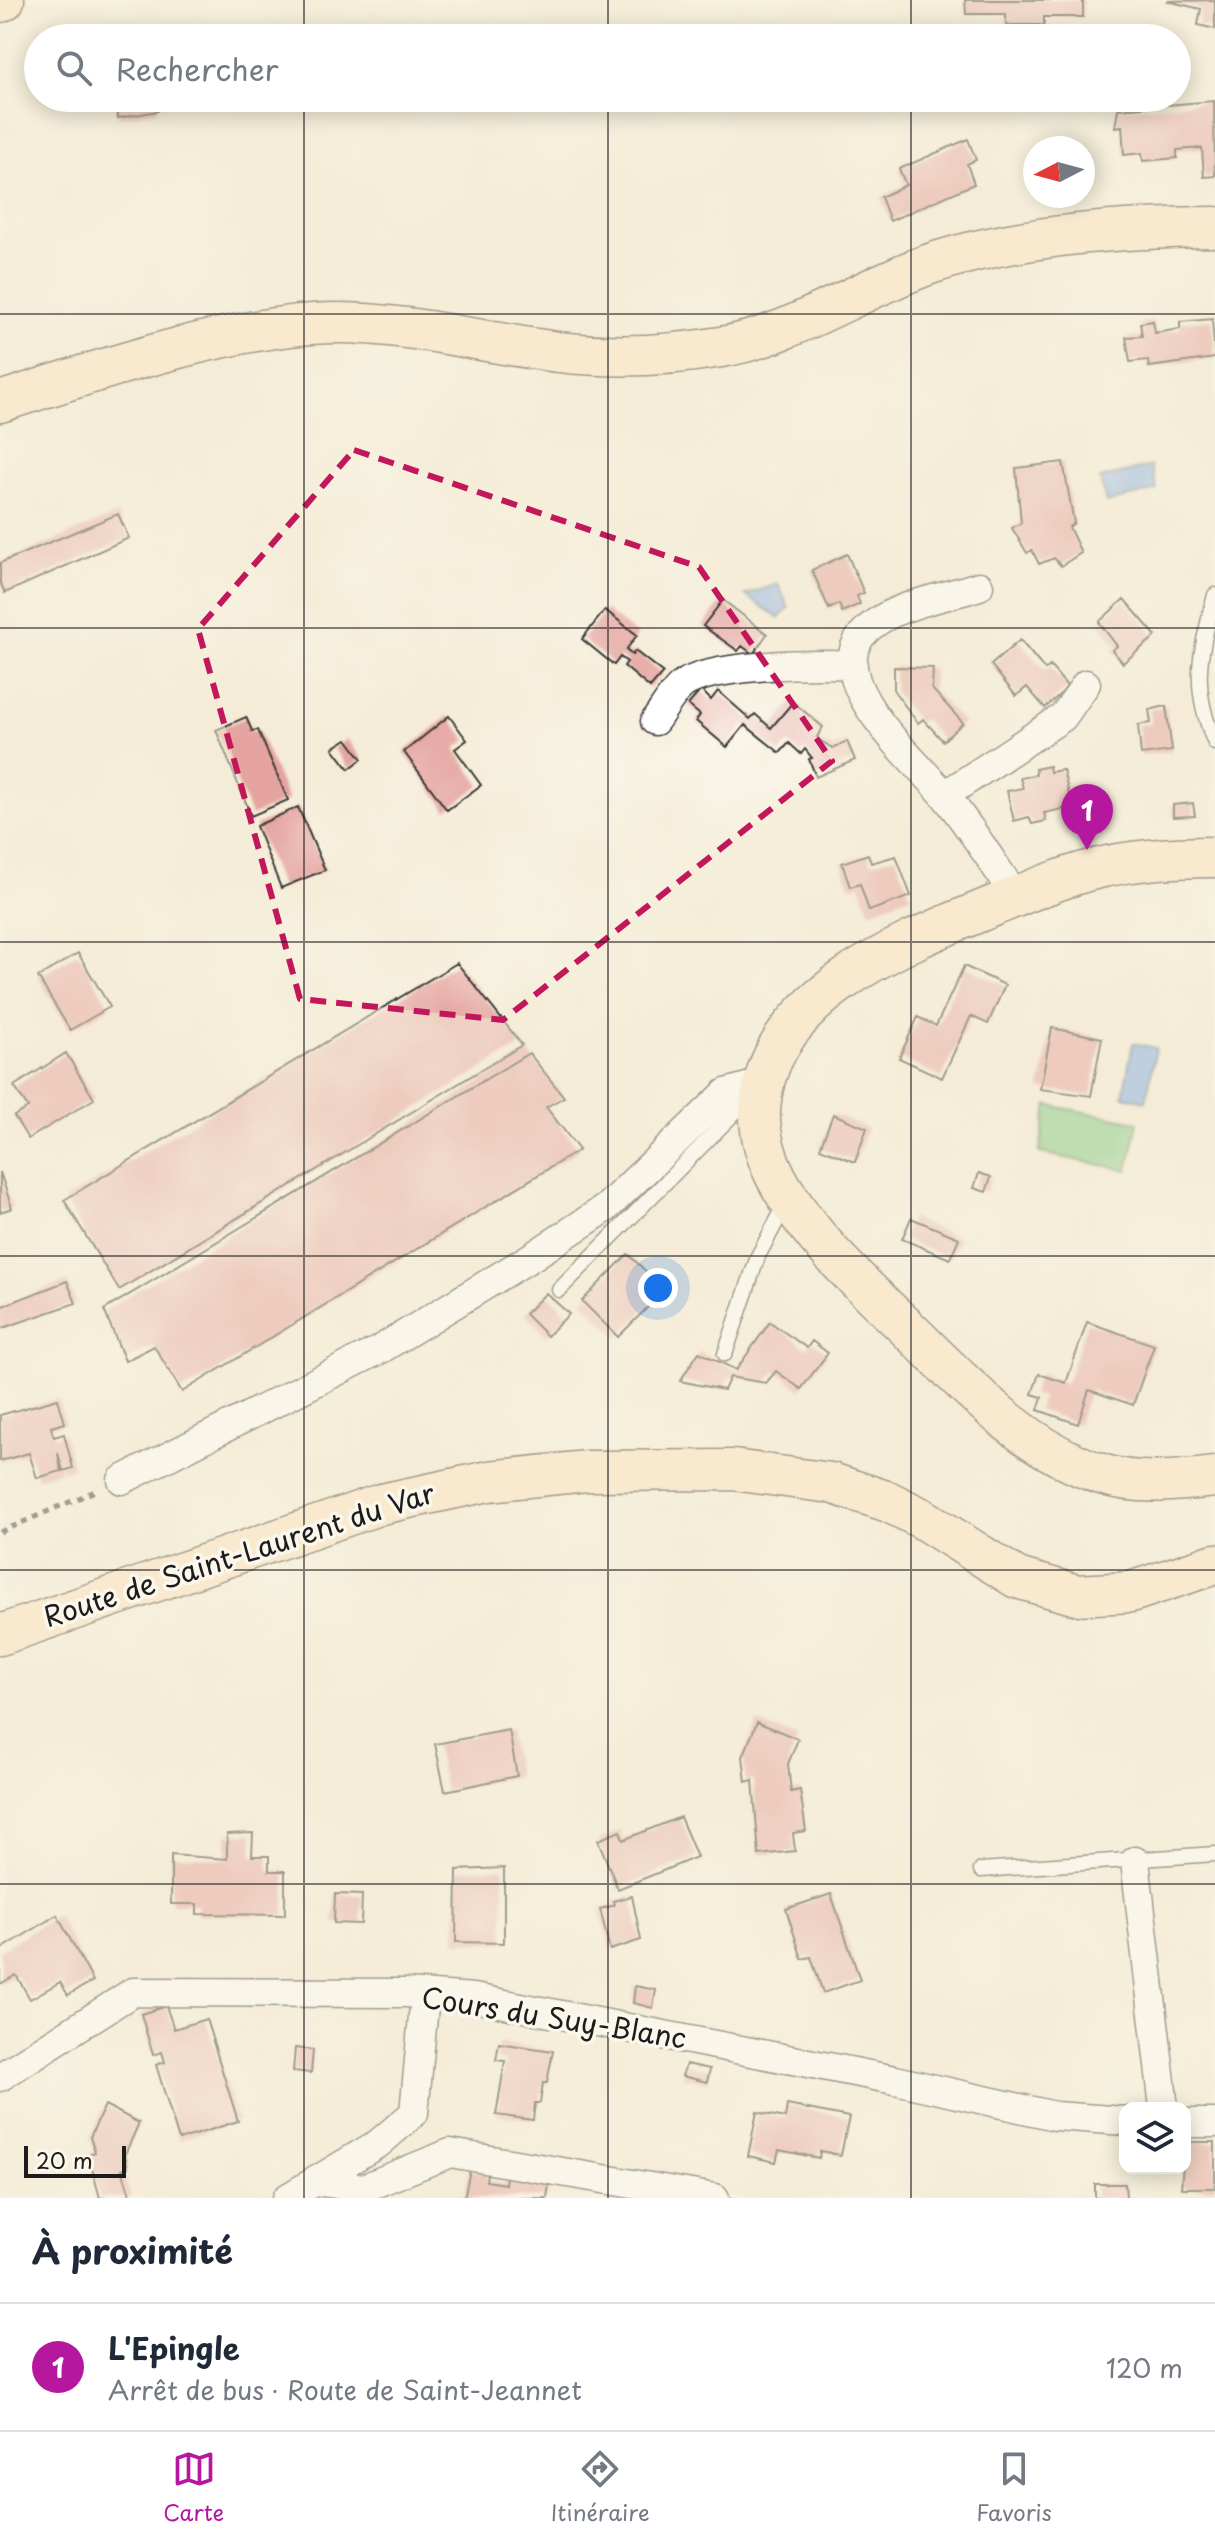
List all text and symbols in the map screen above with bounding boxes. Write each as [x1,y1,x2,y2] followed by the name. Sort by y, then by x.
[24,24,1191,112] search box
[52,46,96,90] icon: search
[116,46,279,91] text: Rechercher
[1023,136,1095,208] north arrow
[1061,784,1113,850] pin: 1
[638,1268,678,1308] your location
[37,1470,440,1637] street label: Route de Saint-Laurent du Var
[419,1974,690,2059] street label: Cours du Suy-Blanc
[1119,2102,1191,2174] map controls
[1119,2102,1191,2174] button: layers
[24,2142,126,2178] scale bar
[36,2143,93,2176] text: 20 m
[32,2224,233,2276] text: À proximité
[108,2325,240,2370] text: L'Epingle
[52,2348,64,2387] text: 1
[1106,2348,1183,2387] text: 120 m
[108,2370,582,2409] text: Arrêt de bus · Route de Saint-Jeannet
[163,2447,224,2528] tab: Carte
[551,2447,650,2528] tab: Itinéraire
[976,2447,1052,2528] tab: Favoris

